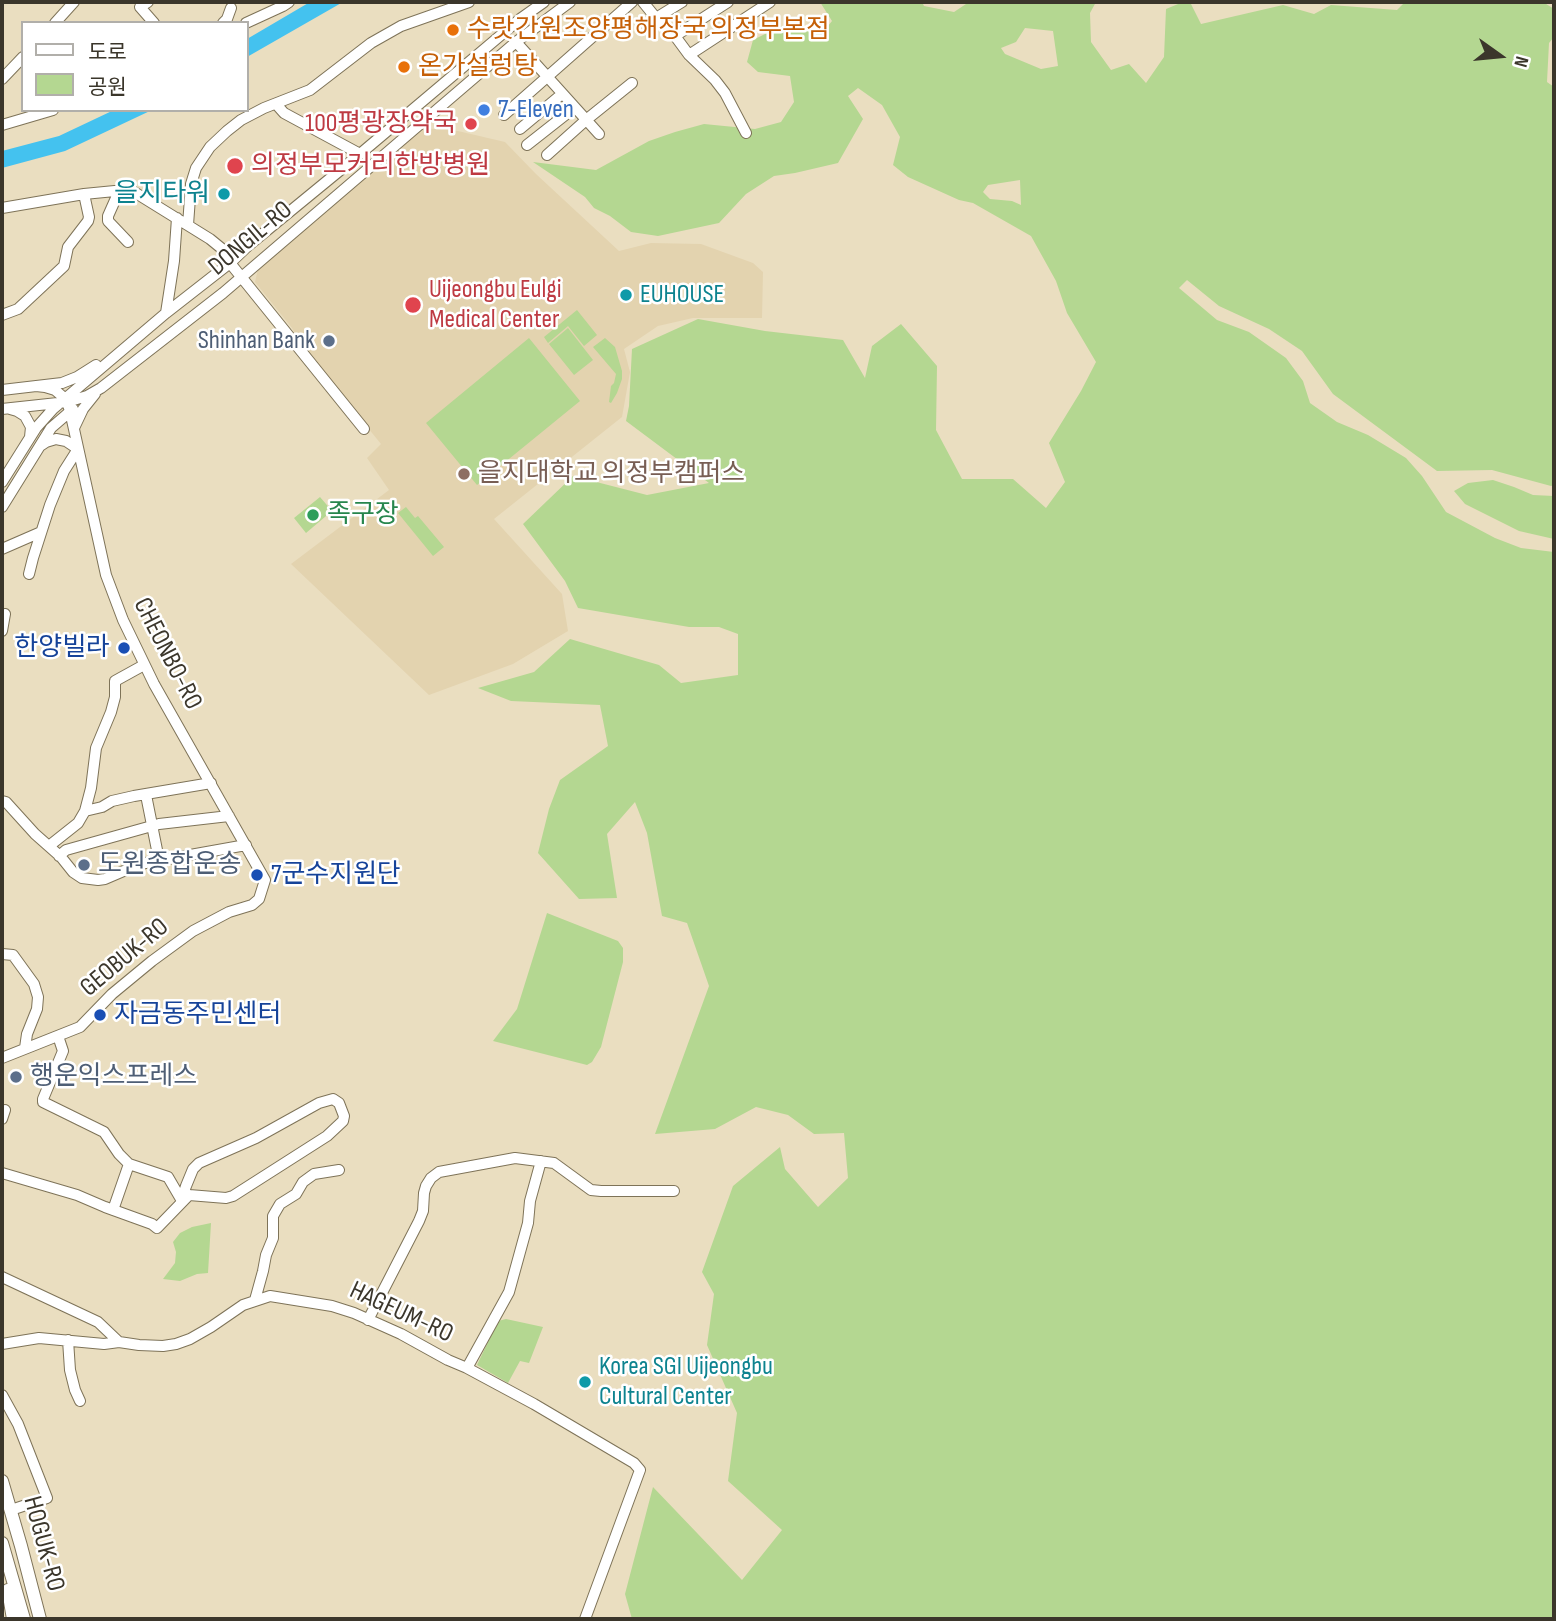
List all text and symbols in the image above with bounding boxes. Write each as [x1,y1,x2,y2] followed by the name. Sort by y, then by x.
[467,14,830,46] place label: 수랏간원조양평해장국 의정부본점
[21,21,248,112] legend
[1465,21,1535,91] north arrow
[445,22,461,38] marker: 수랏간원조양평해장국 의정부본점
[88,40,127,65] text: 도로
[418,51,538,83] place label: 온가설렁탕
[1508,54,1533,69] text: N
[396,59,412,75] marker: 온가설렁탕
[88,75,127,100] text: 공원
[498,94,574,126] place label: 7-Eleven
[476,102,492,118] marker: 7-Eleven
[305,108,457,140] place label: 100평광장약국
[463,116,479,132] marker: 100평광장약국
[251,150,490,182] place label: 의정부모커리한방병원
[225,156,245,176] marker: 의정부모커리한방병원
[114,178,210,210] place label: 을지타워
[216,186,232,202] marker: 을지타워
[203,195,299,283] street label: DONGIL-RO
[429,274,562,336] place label: Uijeongbu Eulgi Medical Center
[640,279,724,311] place label: EUHOUSE
[618,287,634,303] marker: EUHOUSE
[403,295,423,315] marker: Uijeongbu Eulgi Medical Center
[198,325,315,357] place label: Shinhan Bank
[321,333,337,349] marker: Shinhan Bank
[478,458,745,490] place label: 을지대학교 의정부캠퍼스
[456,466,472,482] marker: 을지대학교 의정부캠퍼스
[327,499,399,531] place label: 족구장
[305,507,321,523] marker: 족구장
[126,593,208,715] street label: CHEONBO-RO
[14,632,110,664] place label: 한양빌라
[116,640,132,656] marker: 한양빌라
[98,849,242,881] place label: 도원종합운송
[76,857,92,873] marker: 도원종합운송
[271,859,401,891] place label: 7군수지원단
[249,867,265,883] marker: 7군수지원단
[75,912,175,1004] street label: GEOBUK-RO
[114,999,281,1031] place label: 자금동주민센터
[92,1007,108,1023] marker: 자금동주민센터
[30,1061,197,1093] place label: 행운익스프레스
[8,1069,24,1085] marker: 행운익스프레스
[344,1276,458,1350] street label: HAGEUM-RO
[599,1351,773,1412] place label: Korea SGI Uijeongbu Cultural Center
[577,1374,593,1390] marker: Korea SGI Uijeongbu Cultural Center
[15,1493,71,1595] street label: HOGUK-RO

